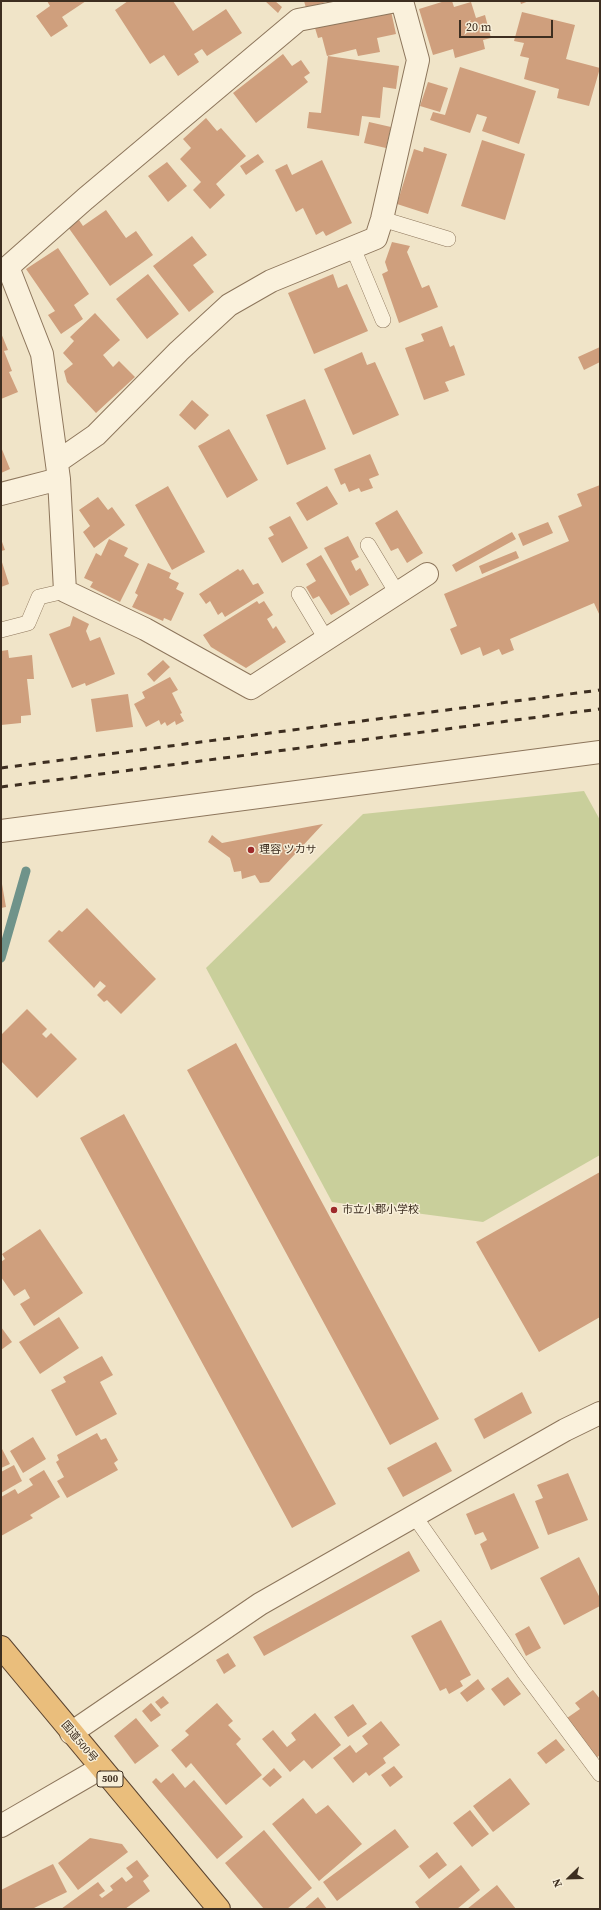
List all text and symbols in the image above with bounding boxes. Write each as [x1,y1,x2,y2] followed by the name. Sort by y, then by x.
[461,12,555,38] scale bar
[466,19,492,35] text: 20 m
[259,843,317,857] place label: 理容 ツカサ
[246,845,256,855] marker: 理容 ツカサ
[342,1203,419,1217] place label: 市立小郡小学校
[329,1205,339,1215] marker: 市立小郡小学校
[58,1719,100,1765] street label: 国道500号
[97,1771,123,1787] road number: 500
[549,1858,589,1898] north arrow
[549,1876,566,1890] text: N

